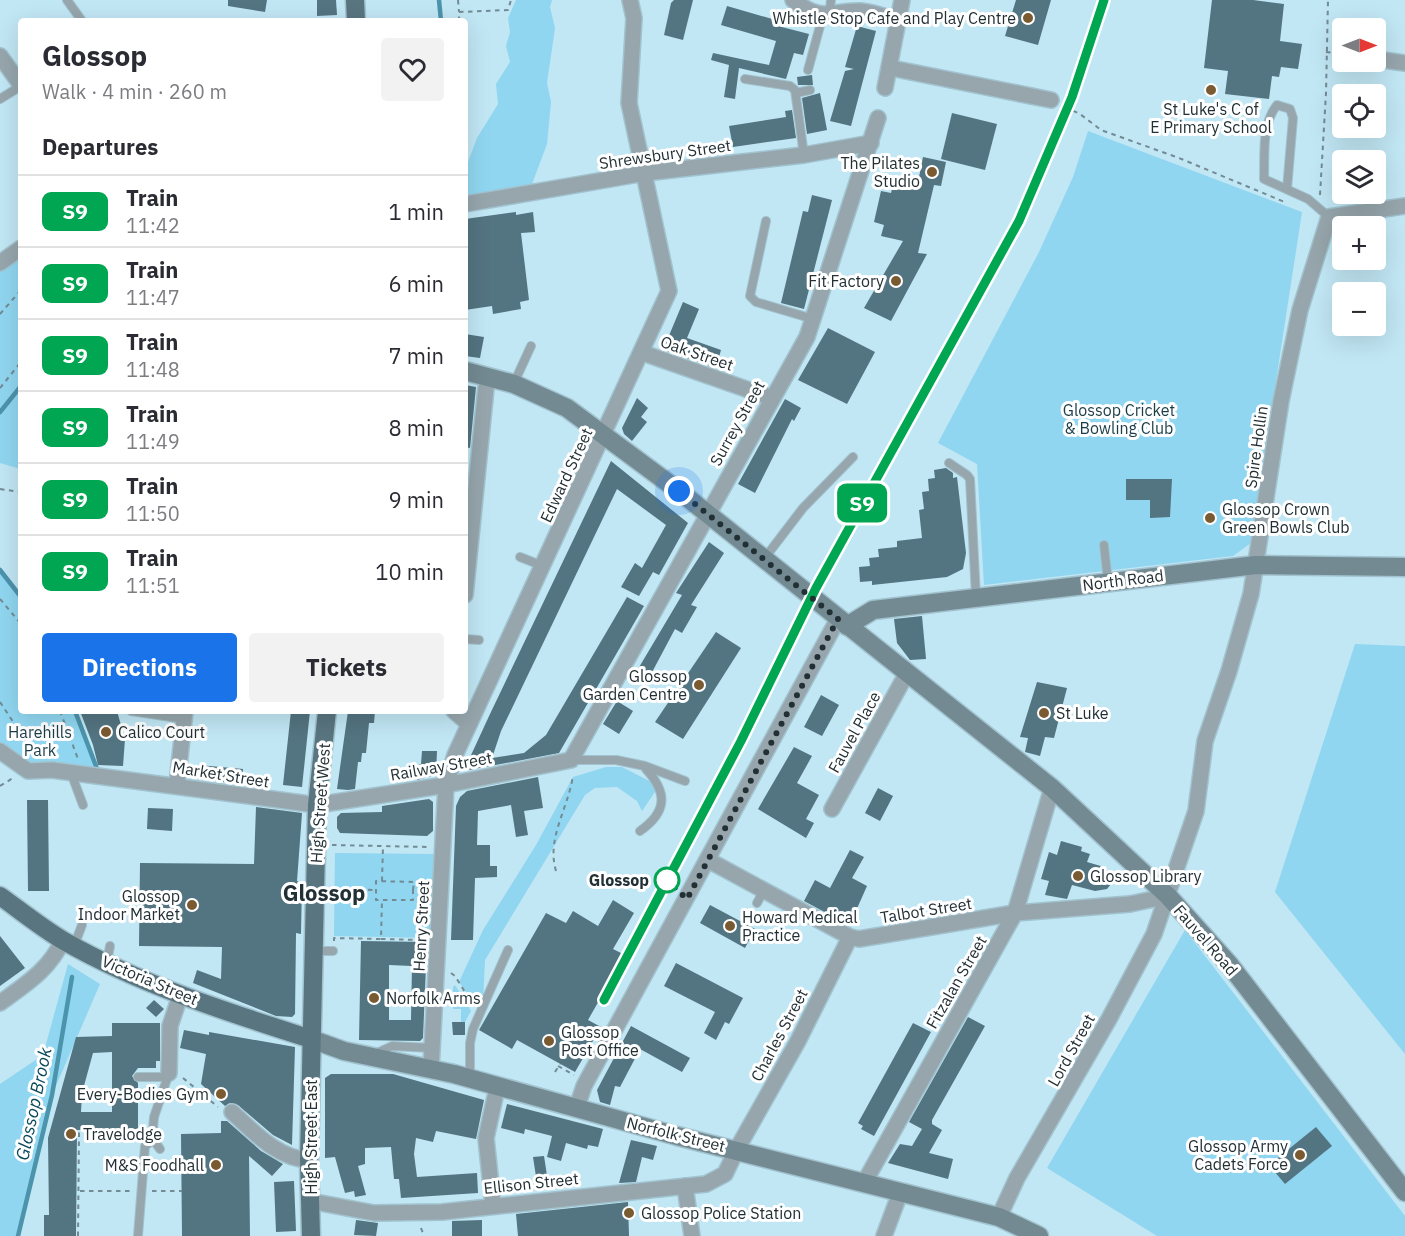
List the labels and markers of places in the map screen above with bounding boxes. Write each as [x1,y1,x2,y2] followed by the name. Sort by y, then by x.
[772,8,1016,28] place label: Whistle Stop Cafe and Play Centre
[1021,11,1035,25] marker: Whistle Stop Cafe and Play Centre
[1204,83,1218,97] marker: St Luke's C of E Primary School
[1150,99,1272,137] place label: St Luke's C of E Primary School
[840,153,920,191] place label: The Pilates Studio
[925,165,939,179] marker: The Pilates Studio
[808,271,884,291] place label: Fit Factory
[889,274,903,288] marker: Fit Factory
[1222,499,1350,537] place label: Glossop Crown Green Bowls Club
[1203,511,1217,525] marker: Glossop Crown Green Bowls Club
[583,666,687,704] place label: Glossop Garden Centre
[692,678,706,692] marker: Glossop Garden Centre
[1056,703,1109,723] place label: St Luke
[1037,706,1051,720] marker: St Luke
[118,722,205,742] place label: Calico Court
[99,725,113,739] marker: Calico Court
[1090,866,1202,886] place label: Glossop Library
[654,867,680,893] marker: Glossop
[1071,869,1085,883] marker: Glossop Library
[589,870,649,890] place label: Glossop
[78,886,180,924] place label: Glossop Indoor Market
[185,898,199,912] marker: Glossop Indoor Market
[742,907,858,945] place label: Howard Medical Practice
[723,919,737,933] marker: Howard Medical Practice
[386,988,481,1008] place label: Norfolk Arms
[367,991,381,1005] marker: Norfolk Arms
[561,1022,639,1060] place label: Glossop Post Office
[542,1034,556,1048] marker: Glossop Post Office
[77,1084,209,1104] place label: Every-Bodies Gym
[214,1087,228,1101] marker: Every-Bodies Gym
[83,1124,162,1144] place label: Travelodge
[64,1127,78,1141] marker: Travelodge
[1188,1136,1288,1174] place label: Glossop Army Cadets Force
[1293,1148,1307,1162] marker: Glossop Army Cadets Force
[105,1155,204,1175] place label: M&S Foodhall
[209,1158,223,1172] marker: M&S Foodhall
[641,1203,801,1223] place label: Glossop Police Station
[622,1206,636,1220] marker: Glossop Police Station

